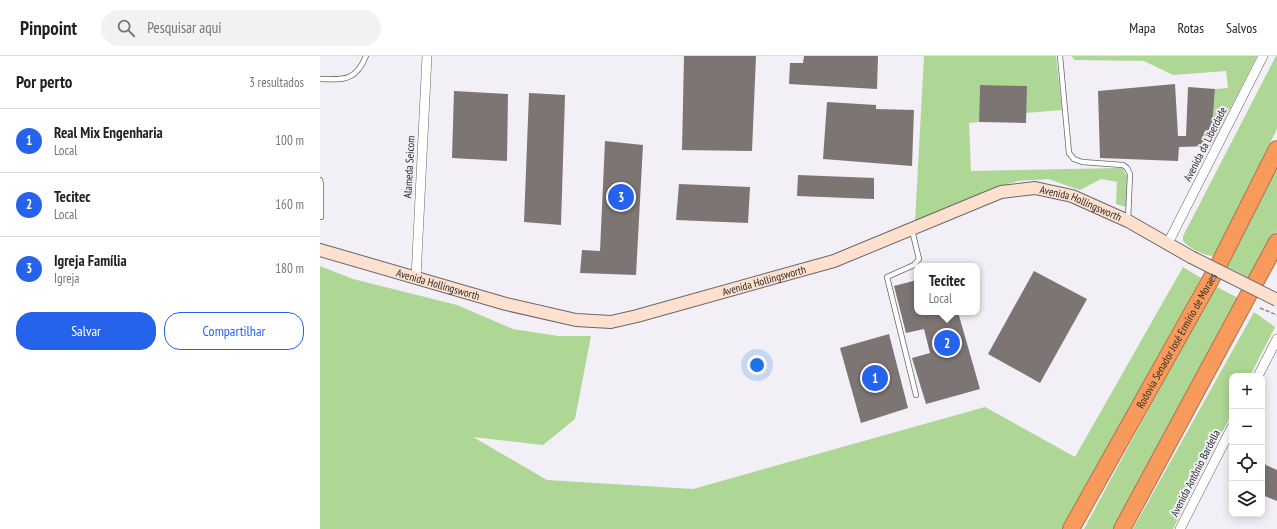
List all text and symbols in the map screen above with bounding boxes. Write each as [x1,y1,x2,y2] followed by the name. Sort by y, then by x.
[101,10,381,46] search box
[20,16,77,40] text: Pinpoint
[115,17,137,39] icon: search
[147,18,222,37] text: Pesquisar aqui
[1129,19,1156,37] text: Mapa
[1178,19,1204,37] text: Rotas
[1226,19,1257,37] text: Salvos
[16,71,72,93] text: Por perto
[249,74,304,91] text: 3 resultados
[1180,104,1230,184] street label: Avenida da Liberdade
[54,123,163,142] text: Real Mix Engenharia
[26,132,32,149] text: 1
[275,132,304,149] text: 100 m
[400,135,418,199] street label: Alameda Seicom
[54,142,77,159] text: Local
[608,182,634,212] pin: 3
[1039,182,1124,224] street label: Avenida Hollingsworth
[54,187,91,206] text: Tecitec
[26,196,32,213] text: 2
[275,196,304,213] text: 160 m
[54,206,77,223] text: Local
[54,251,127,270] text: Igreja Família
[26,260,32,277] text: 3
[275,260,304,277] text: 180 m
[720,262,808,299] street label: Avenida Hollingsworth
[914,263,980,315] popup
[395,266,482,303] street label: Avenida Hollingsworth
[54,270,80,287] text: Igreja
[1133,270,1220,411] street label: Rodovia Senador José Ermírio de Moraes
[929,271,965,290] text: Tecitec
[929,290,952,307] text: Local
[16,312,156,350] button: Salvar
[164,312,304,350] button: Compartilhar
[934,328,960,358] pin: 2
[747,355,767,375] your location
[862,363,888,393] pin: 1
[1229,373,1265,517] map controls
[1229,373,1265,409] button: +
[1229,409,1265,445] button: −
[1167,427,1223,519] street label: Avenida Antônio Bardella
[1229,445,1265,481] button: locate
[1229,481,1265,517] button: layers

